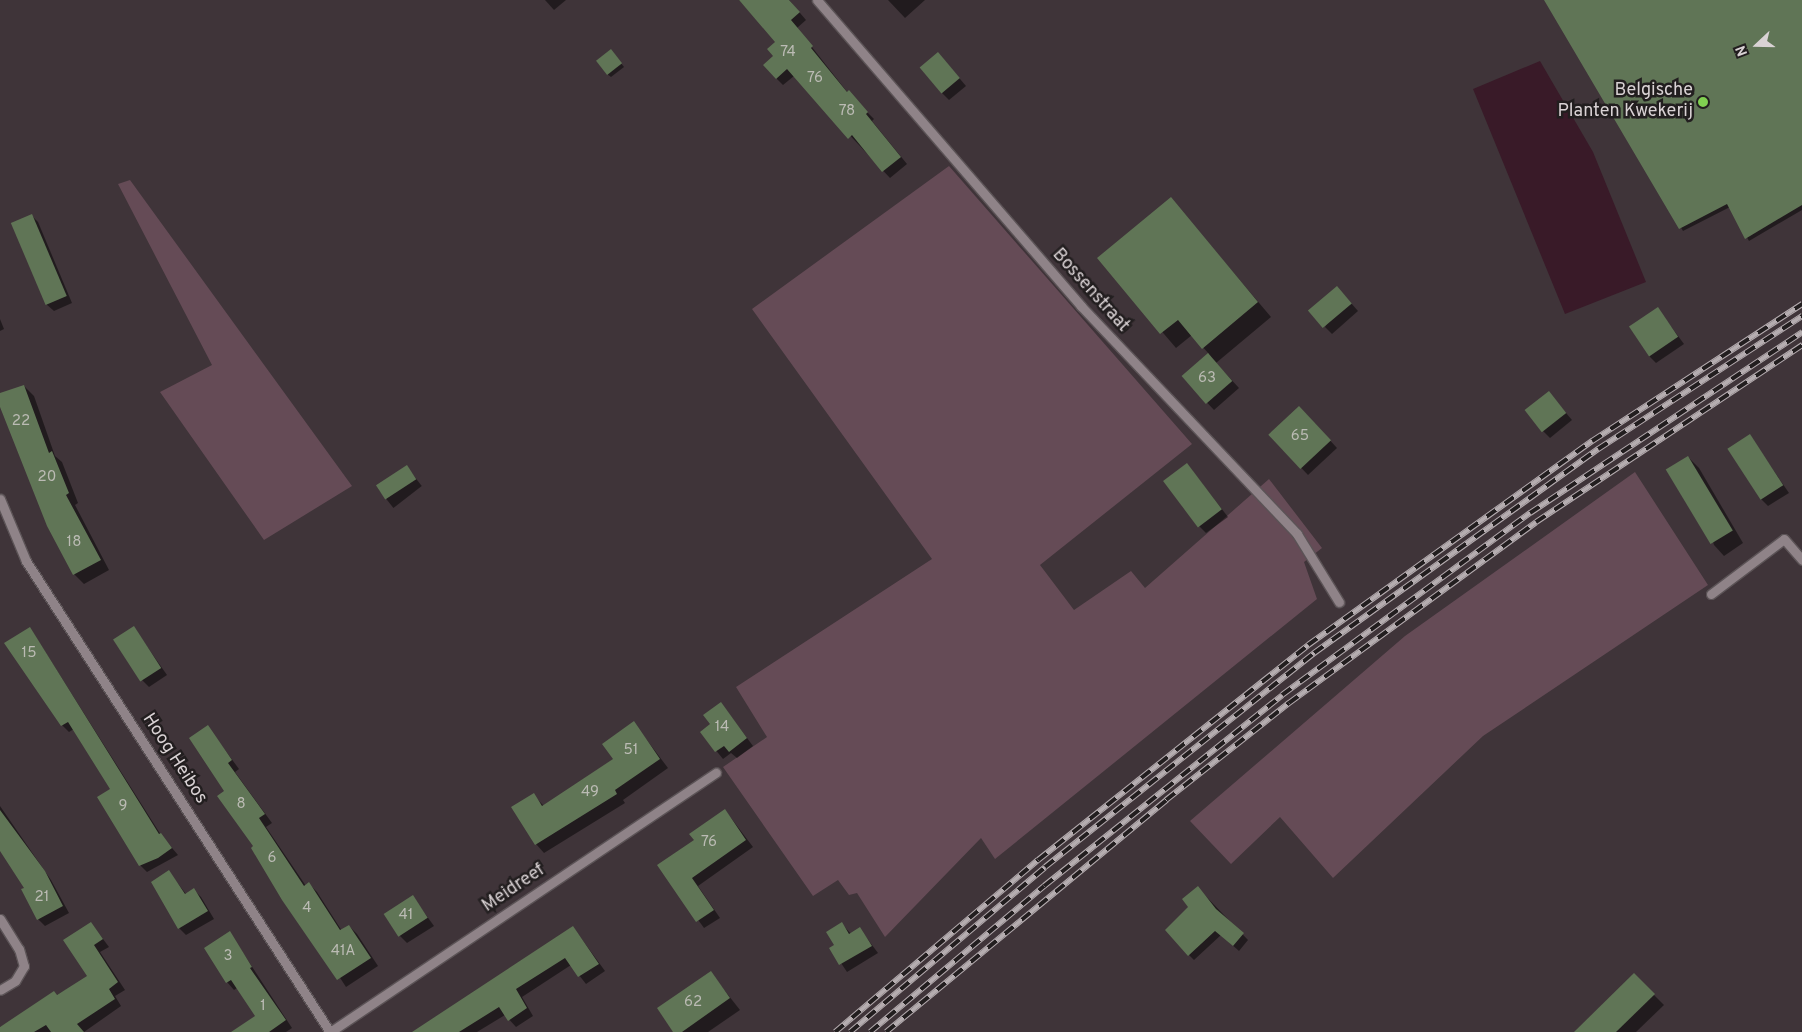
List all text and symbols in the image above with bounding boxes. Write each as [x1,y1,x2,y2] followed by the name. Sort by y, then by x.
[1732,20,1782,70] north arrow
[1733,43,1752,58] text: N
[780,44,796,62] house number: 74
[807,70,823,88] house number: 76
[1557,81,1693,124] place label: Belgische Planten Kwekerij
[1697,96,1709,108] marker: Belgische Planten Kwekerij
[839,103,855,121] house number: 78
[1047,245,1133,337] street label: Bossenstraat
[1198,370,1216,388] house number: 63
[12,413,30,431] house number: 22
[1291,428,1309,446] house number: 65
[38,469,56,487] house number: 20
[67,534,81,552] house number: 18
[22,645,36,663] house number: 15
[137,710,211,808] street label: Hoog Heibos
[715,719,729,737] house number: 14
[624,742,638,760] house number: 51
[581,784,599,802] house number: 49
[236,796,246,814] house number: 8
[119,798,127,816] house number: 9
[701,834,717,852] house number: 76
[268,850,276,868] house number: 6
[479,860,549,918] street label: Meidreef
[35,889,49,907] house number: 21
[302,900,312,918] house number: 4
[399,907,413,925] house number: 41
[331,943,355,961] house number: 41A
[223,948,233,966] house number: 3
[684,994,702,1012] house number: 62
[260,998,266,1016] house number: 1

